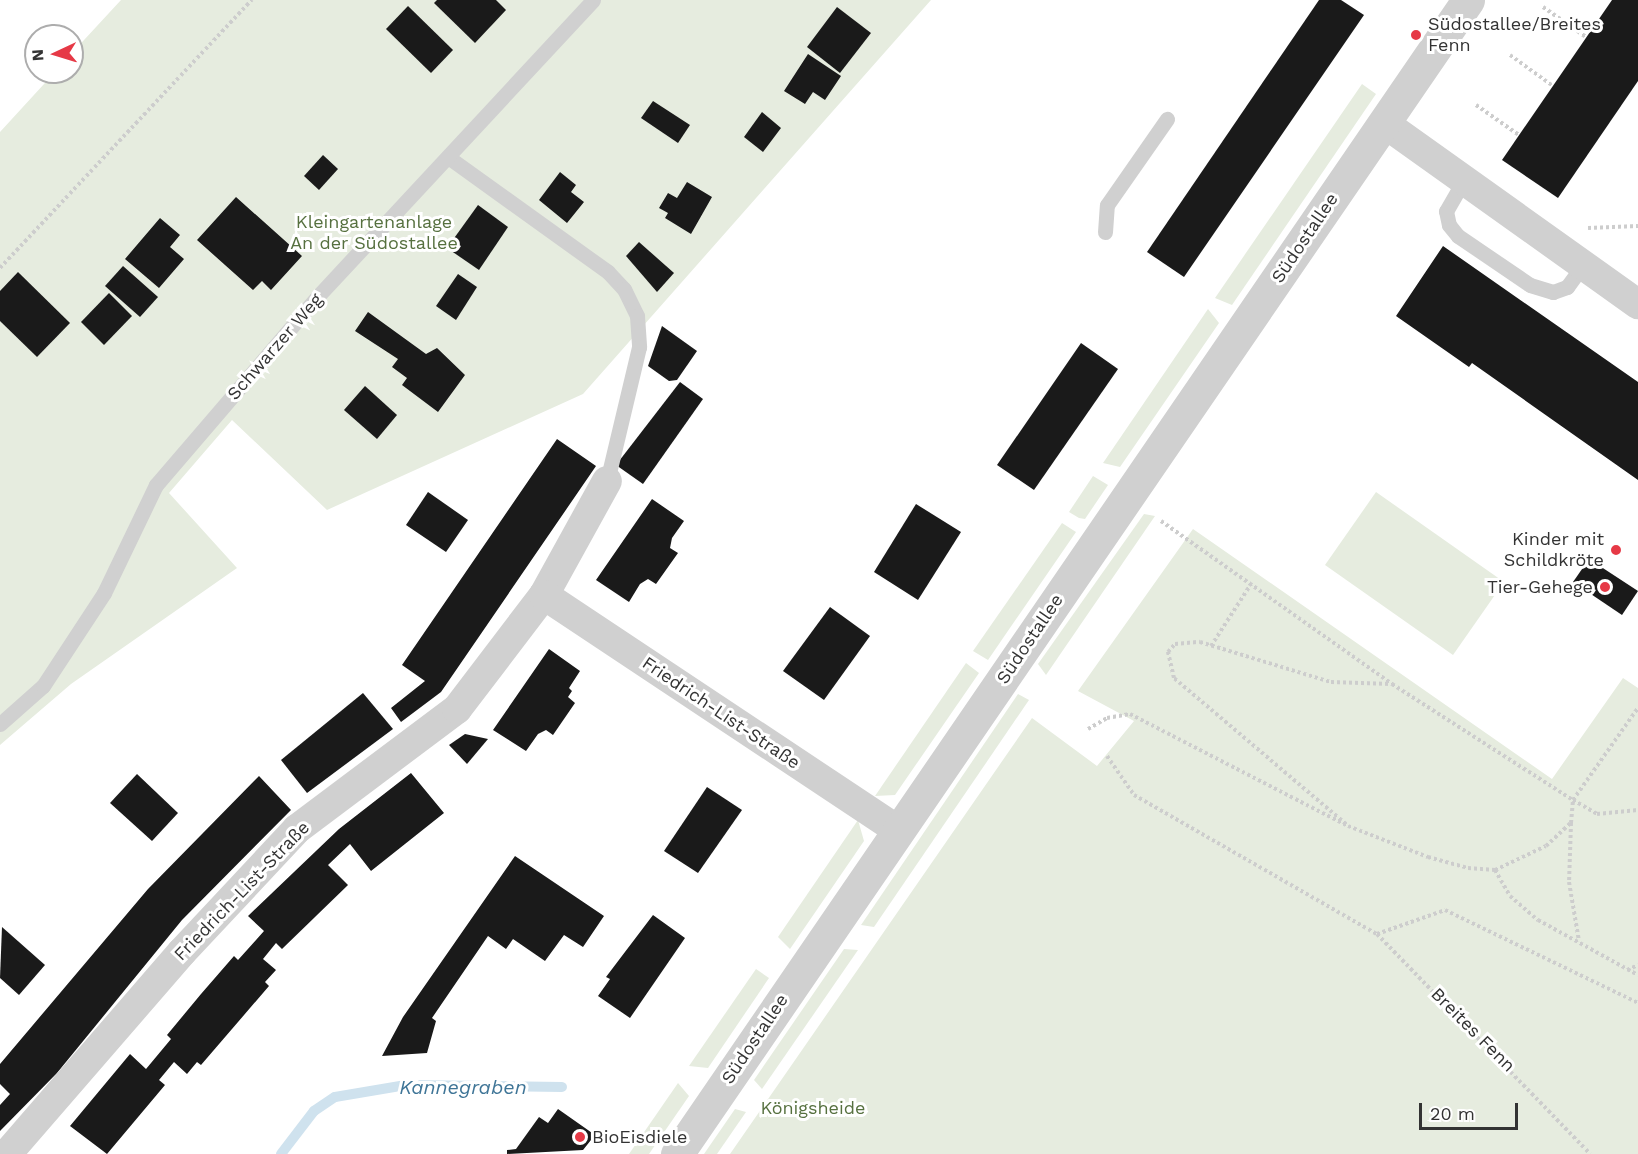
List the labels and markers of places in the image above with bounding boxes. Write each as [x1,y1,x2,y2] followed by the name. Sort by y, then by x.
[1428,14,1601,57] place label: Südostallee/Breites Fenn
[1409,28,1423,42] marker: Südostallee/Breites Fenn
[1504,529,1604,572] place label: Kinder mit Schildkröte
[1609,543,1623,557] marker: Kinder mit Schildkröte
[1487,576,1593,598] place label: Tier-Gehege
[1598,580,1612,594] marker: Tier-Gehege
[592,1126,687,1148] place label: BioEisdiele
[573,1130,587,1144] marker: BioEisdiele

